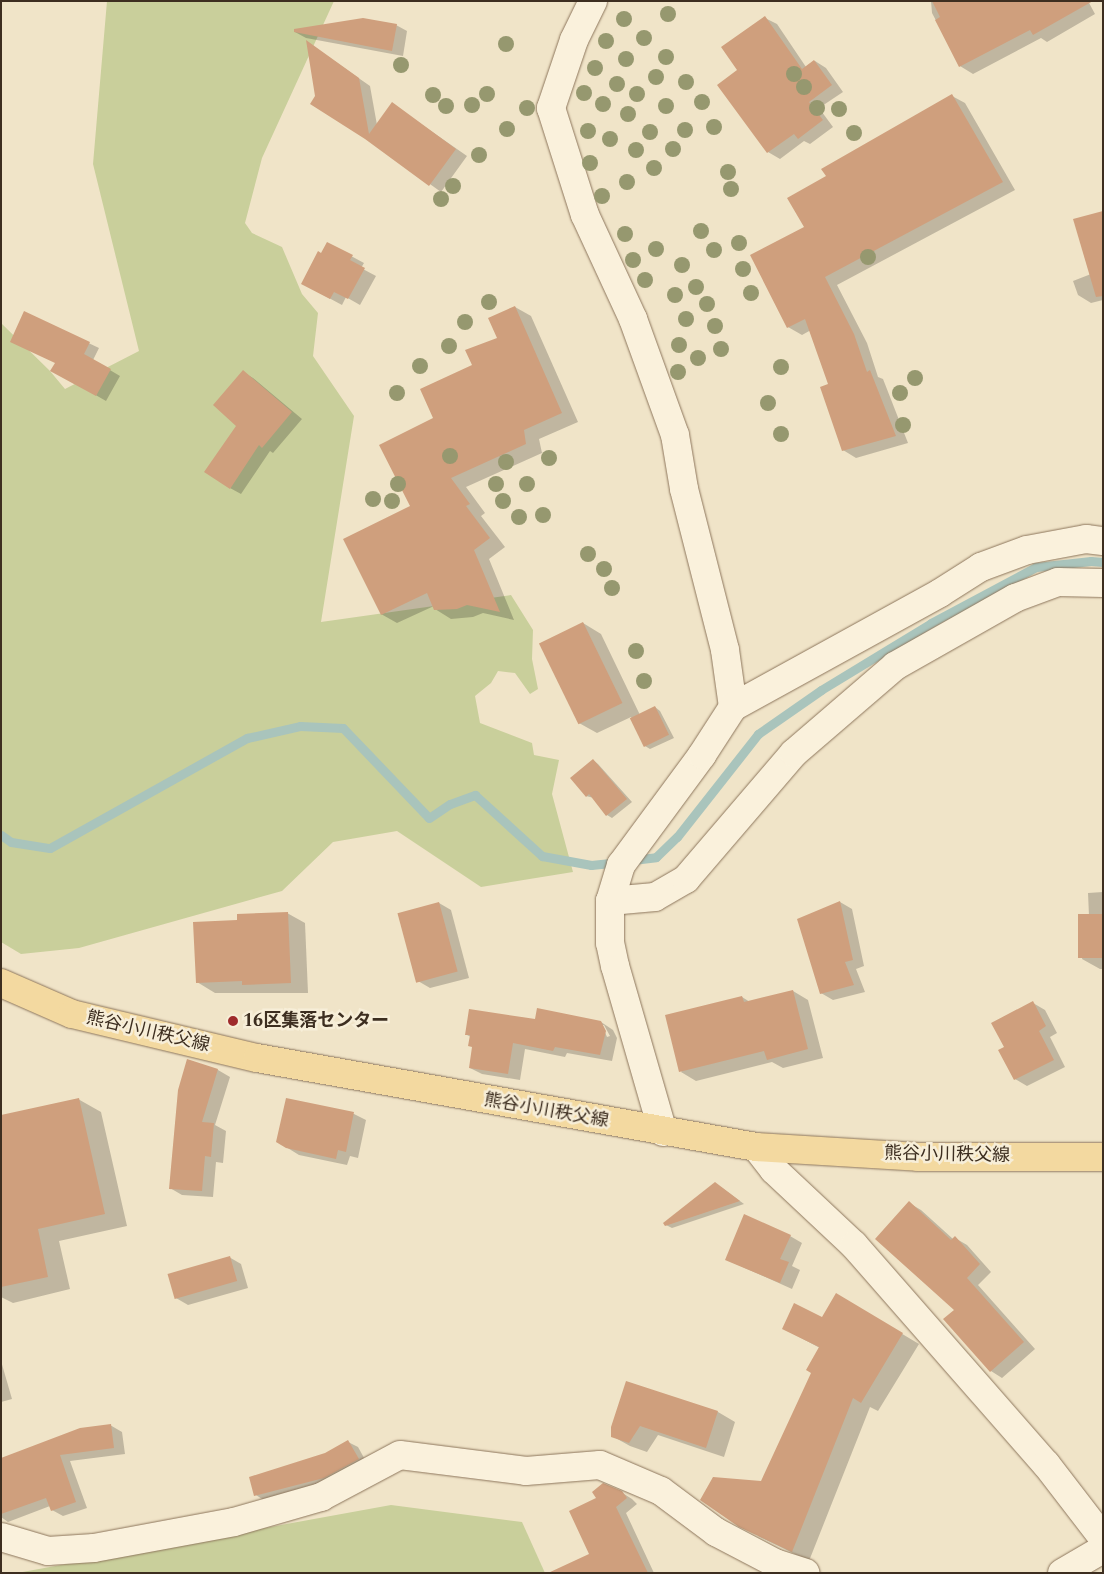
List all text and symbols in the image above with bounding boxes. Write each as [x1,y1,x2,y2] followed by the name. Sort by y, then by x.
[84,1007,212,1057] street label: 熊谷小川秩父線
[243,1010,389,1032] place label: 16区集落センター
[227,1015,239,1027] marker: 16区集落センター
[482,1089,610,1133] street label: 熊谷小川秩父線
[884,1143,1010,1167] street label: 熊谷小川秩父線

